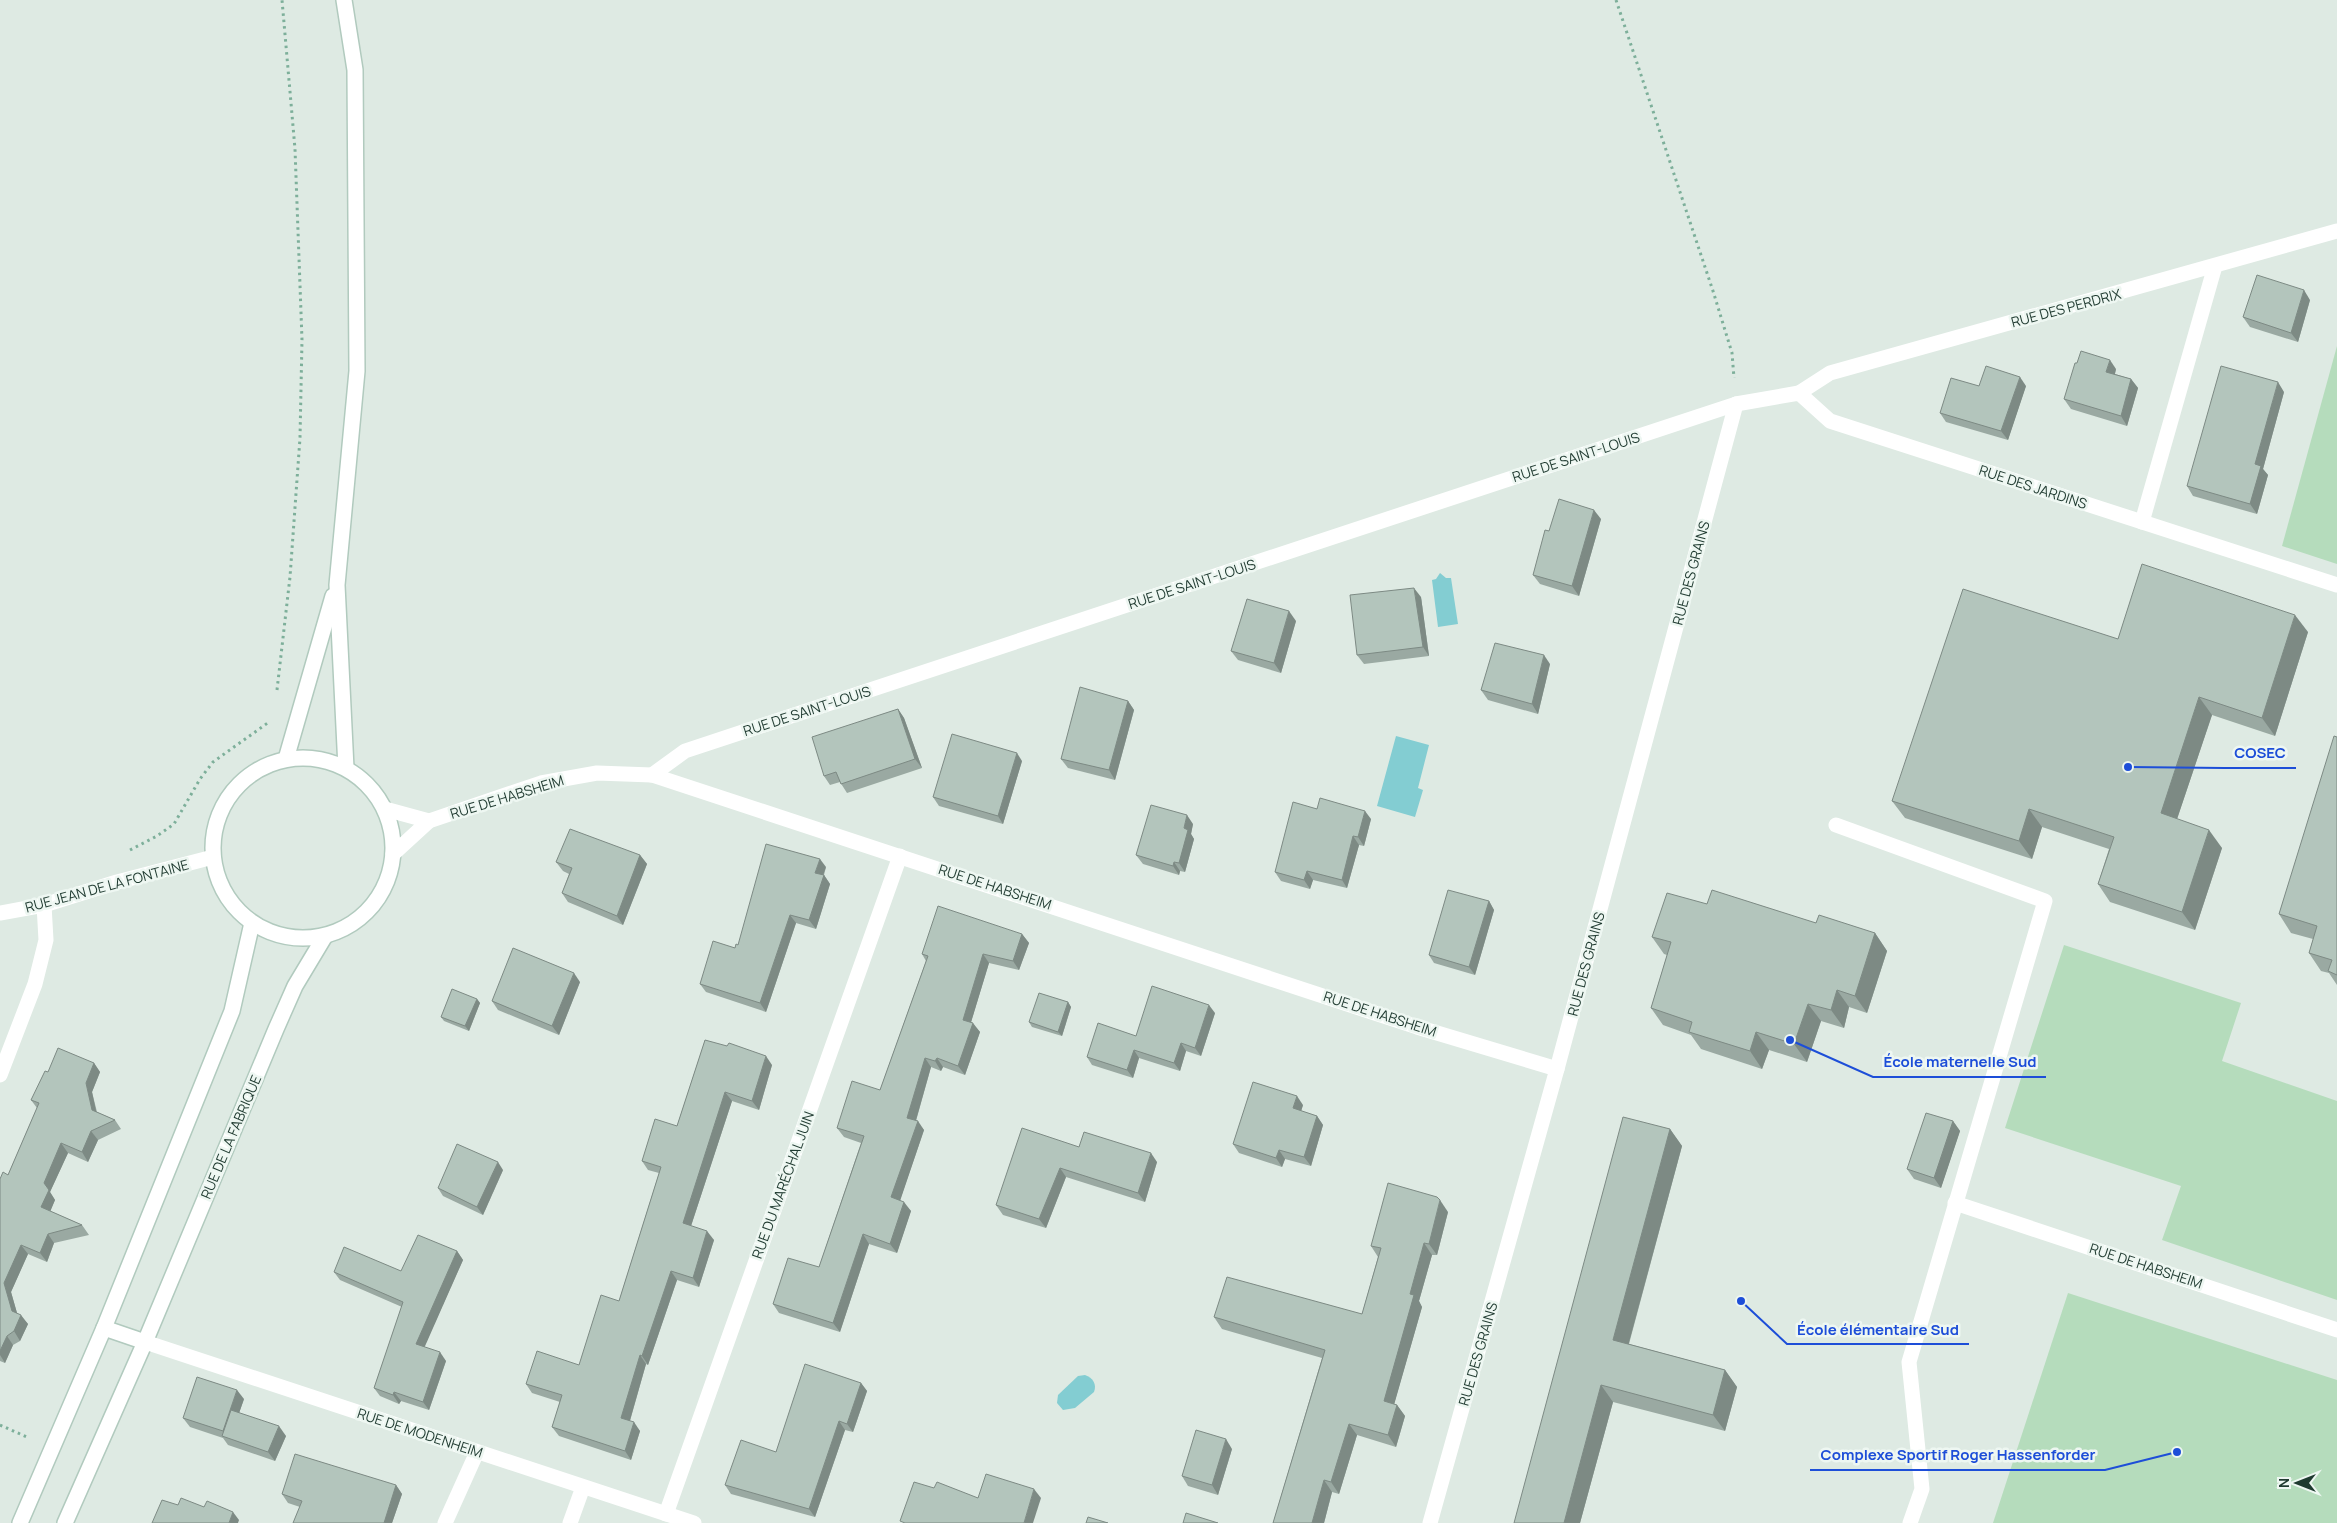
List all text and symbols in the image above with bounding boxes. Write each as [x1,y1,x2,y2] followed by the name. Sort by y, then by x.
[2009,284,2123,331] street label: RUE DES PERDRIX
[1510,427,1642,486] street label: RUE DE SAINT-LOUIS
[1977,460,2090,513] street label: RUE DES JARDINS
[1668,518,1714,627] street label: RUE DES GRAINS
[1126,554,1258,613] street label: RUE DE SAINT-LOUIS
[741,681,873,740] street label: RUE DE SAINT-LOUIS
[2224,738,2296,768] callout: COSEC
[2234,742,2286,763] text: COSEC
[448,770,566,823] street label: RUE DE HABSHEIM
[23,855,191,917] street label: RUE JEAN DE LA FONTAINE
[936,859,1054,914] street label: RUE DE HABSHEIM
[1563,909,1609,1018] street label: RUE DES GRAINS
[1321,986,1439,1041] street label: RUE DE HABSHEIM
[1873,1047,2046,1077] callout: École maternelle Sud
[1883,1051,2037,1072] text: École maternelle Sud
[196,1072,265,1202] street label: RUE DE LA FABRIQUE
[747,1109,818,1261] street label: RUE DU MARÉCHAL JUIN
[2087,1238,2205,1293] street label: RUE DE HABSHEIM
[1454,1300,1501,1408] street label: RUE DES GRAINS
[1787,1314,1969,1344] callout: École élémentaire Sud
[1797,1319,1959,1340] text: École élémentaire Sud
[355,1403,485,1462] street label: RUE DE MODENHEIM
[1810,1440,2105,1470] callout: Complexe Sportif Roger Hassenforder
[1821,1444,2095,1465] text: Complexe Sportif Roger Hassenforder
[2272,1458,2322,1508] north arrow
[2274,1478,2293,1488] text: N

